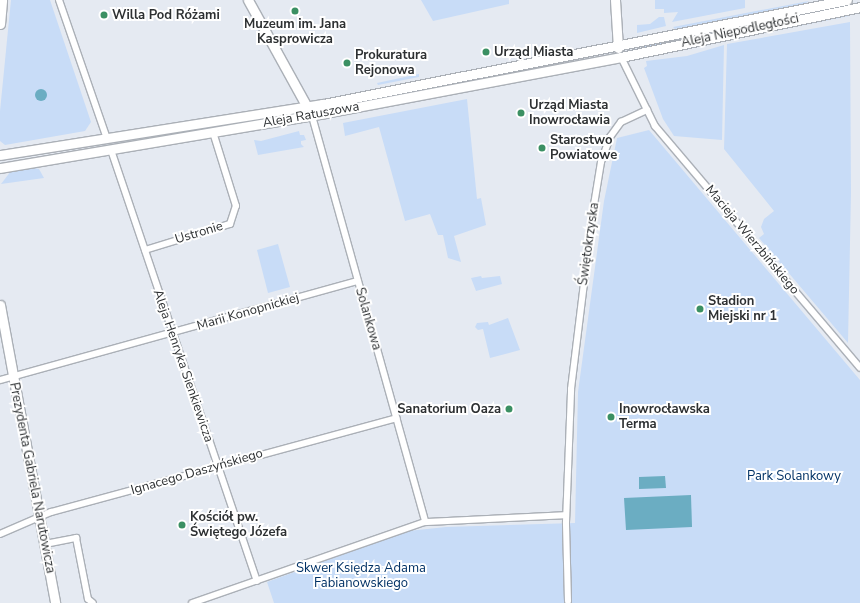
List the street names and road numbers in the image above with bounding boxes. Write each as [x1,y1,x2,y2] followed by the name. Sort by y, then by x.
[680,11,800,51] street label: Aleja Niepodległości
[261,99,361,131] street label: Aleja Ratuszowa
[702,182,802,298] street label: Macieja Wierzbińskiego
[575,201,603,287] street label: Świętokrzyska
[173,218,225,248] street label: Ustronie
[352,286,384,352] street label: Solankowa
[149,288,217,444] street label: Aleja Henryka Sienkiewicza
[195,290,301,334] street label: Marii Konopnickiej
[6,381,58,575] street label: Prezydenta Gabriela Narutowicza
[129,446,265,498] street label: Ignacego Daszyńskiego

